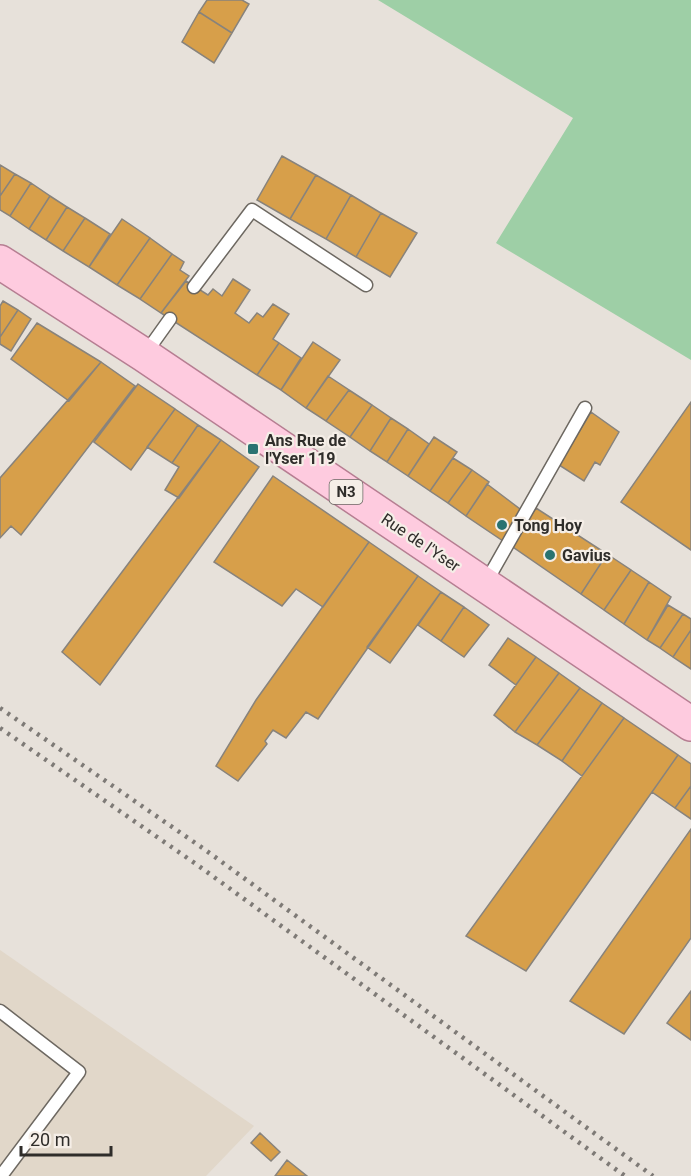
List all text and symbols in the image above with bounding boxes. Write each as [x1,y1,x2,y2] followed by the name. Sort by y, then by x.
[265,431,346,468] place label: Ans Rue de l'Yser 119
[246,442,260,456] marker: Ans Rue de l'Yser 119
[330,480,362,504] road number: N3
[378,509,464,576] street label: Rue de l'Yser
[514,516,583,535] place label: Tong Hoy
[495,518,509,532] marker: Tong Hoy
[562,546,611,565] place label: Gavius
[543,548,557,562] marker: Gavius
[21,1119,111,1157] scale bar
[30,1129,70,1150] text: 20 m

